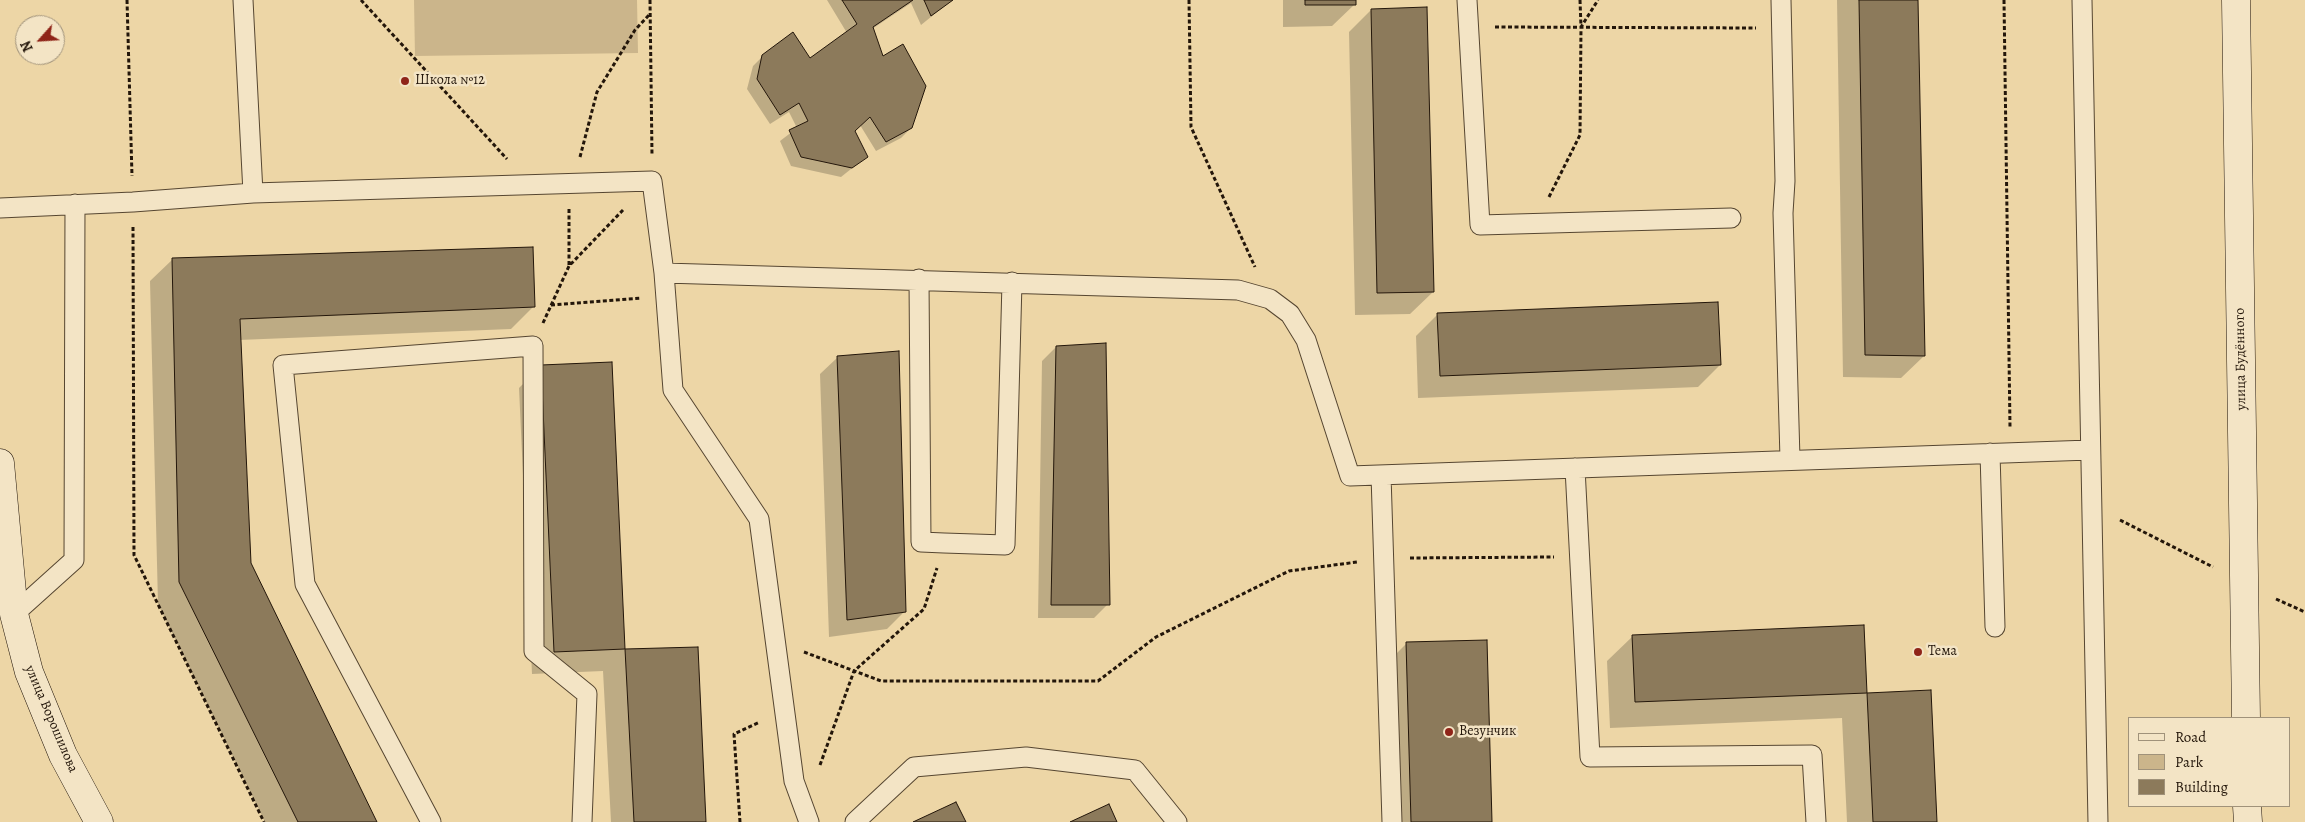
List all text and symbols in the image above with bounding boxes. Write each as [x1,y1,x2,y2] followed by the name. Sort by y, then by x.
[15,15,65,65] north arrow
[16,38,38,55] text: N
[415,73,485,89] place label: Школа №12
[399,75,411,87] marker: Школа №12
[2232,307,2250,411] street label: улица Будённого
[1928,644,1957,660] place label: Тема
[1912,646,1924,658] marker: Тема
[21,663,81,775] street label: улица Ворошилова
[2128,717,2290,807] legend
[1459,724,1516,740] place label: Везунчик
[1443,726,1455,738] marker: Везунчик
[2175,727,2206,747] text: Road
[2175,752,2203,772] text: Park
[2175,777,2228,797] text: Building

